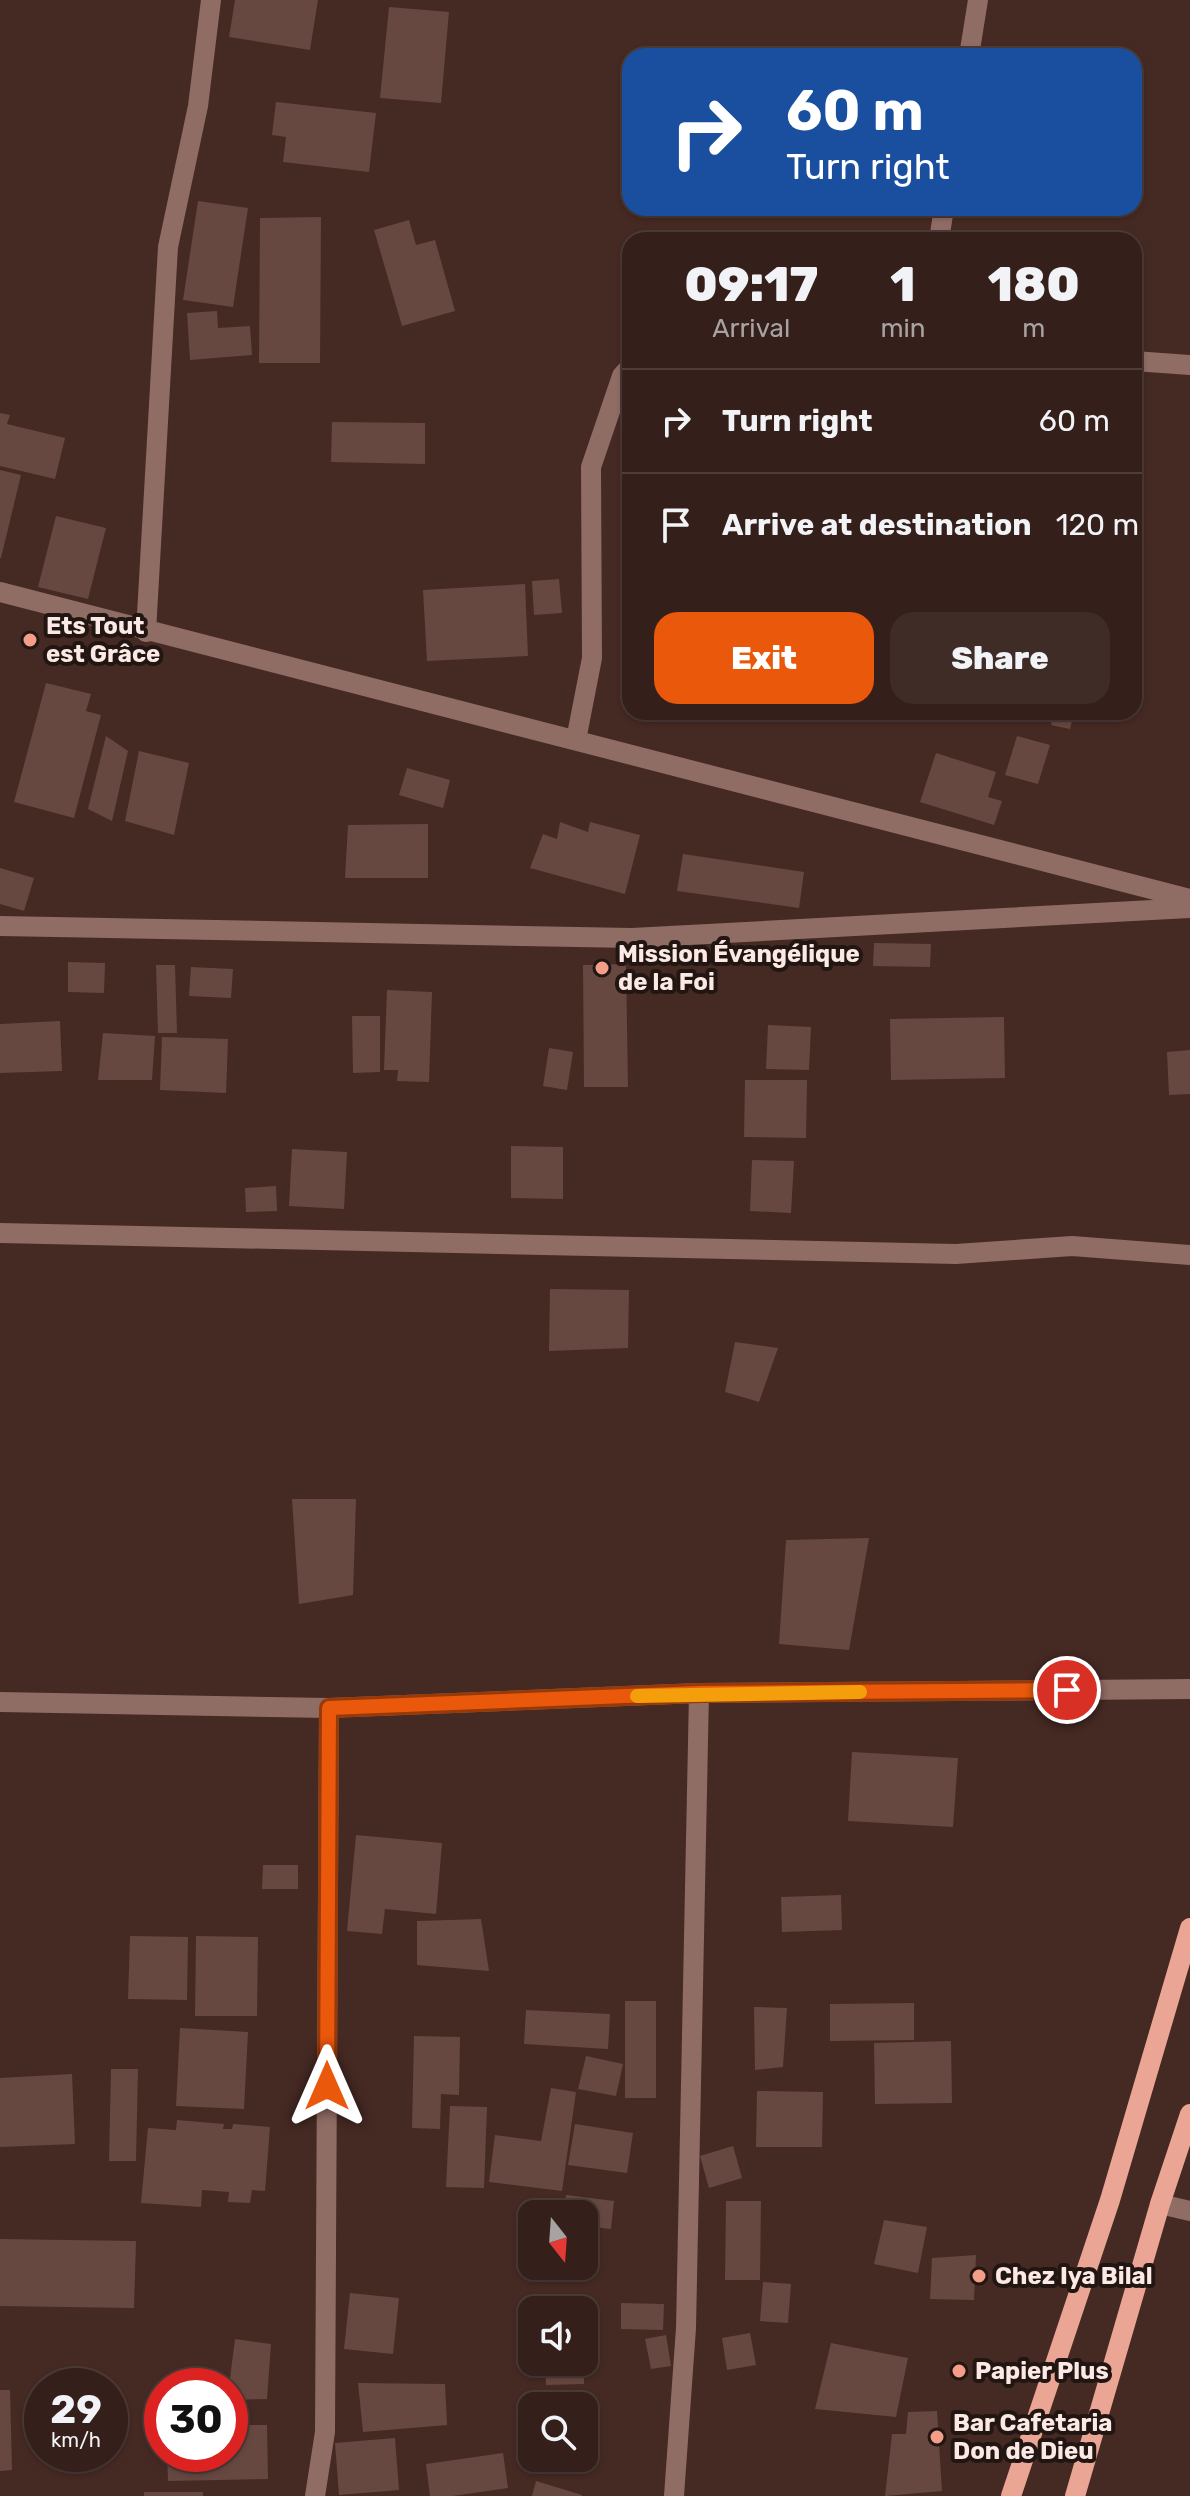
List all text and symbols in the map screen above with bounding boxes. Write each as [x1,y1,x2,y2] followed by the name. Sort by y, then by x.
[786,78,924,144] text: 60 m
[654,80,758,184] icon: right
[786,145,950,188] text: Turn right
[684,256,818,313] text: 09:17
[890,256,916,313] text: 1
[988,256,1080,313] text: 180
[712,313,790,344] text: Arrival
[880,313,926,344] text: min
[1022,313,1045,344] text: m
[654,399,698,443] icon: right
[722,403,873,439] text: Turn right
[1039,403,1110,439] text: 60 m
[654,503,698,547] icon: arrive
[722,507,1032,543] text: Arrive at destination
[1056,507,1139,543] text: 120 m
[46,612,160,668] place label: Ets Tout est Grâce
[654,612,874,704] button: Exit
[890,612,1110,704] button: Share
[21,631,39,649] marker: Ets Tout est Grâce
[618,940,860,996] place label: Mission Évangélique de la Foi
[593,959,611,977] marker: Mission Évangélique de la Foi
[1033,1656,1101,1724] pin
[1045,1668,1089,1712] icon: arrive
[285,2044,369,2128] position arrow
[518,2200,598,2280] north arrow
[518,2200,598,2472] map controls
[995,2262,1153,2290] place label: Chez Iya Bilal
[970,2267,988,2285] marker: Chez Iya Bilal
[518,2296,598,2376] button: sound
[975,2357,1109,2385] place label: Papier Plus
[950,2362,968,2380] marker: Papier Plus
[144,2368,248,2472] speed limit sign: 30
[50,2386,102,2433] text: 29
[518,2392,598,2472] button: search
[953,2409,1112,2465] place label: Bar Cafetaria Don de Dieu
[51,2428,101,2452] text: km/h
[928,2428,946,2446] marker: Bar Cafetaria Don de Dieu

